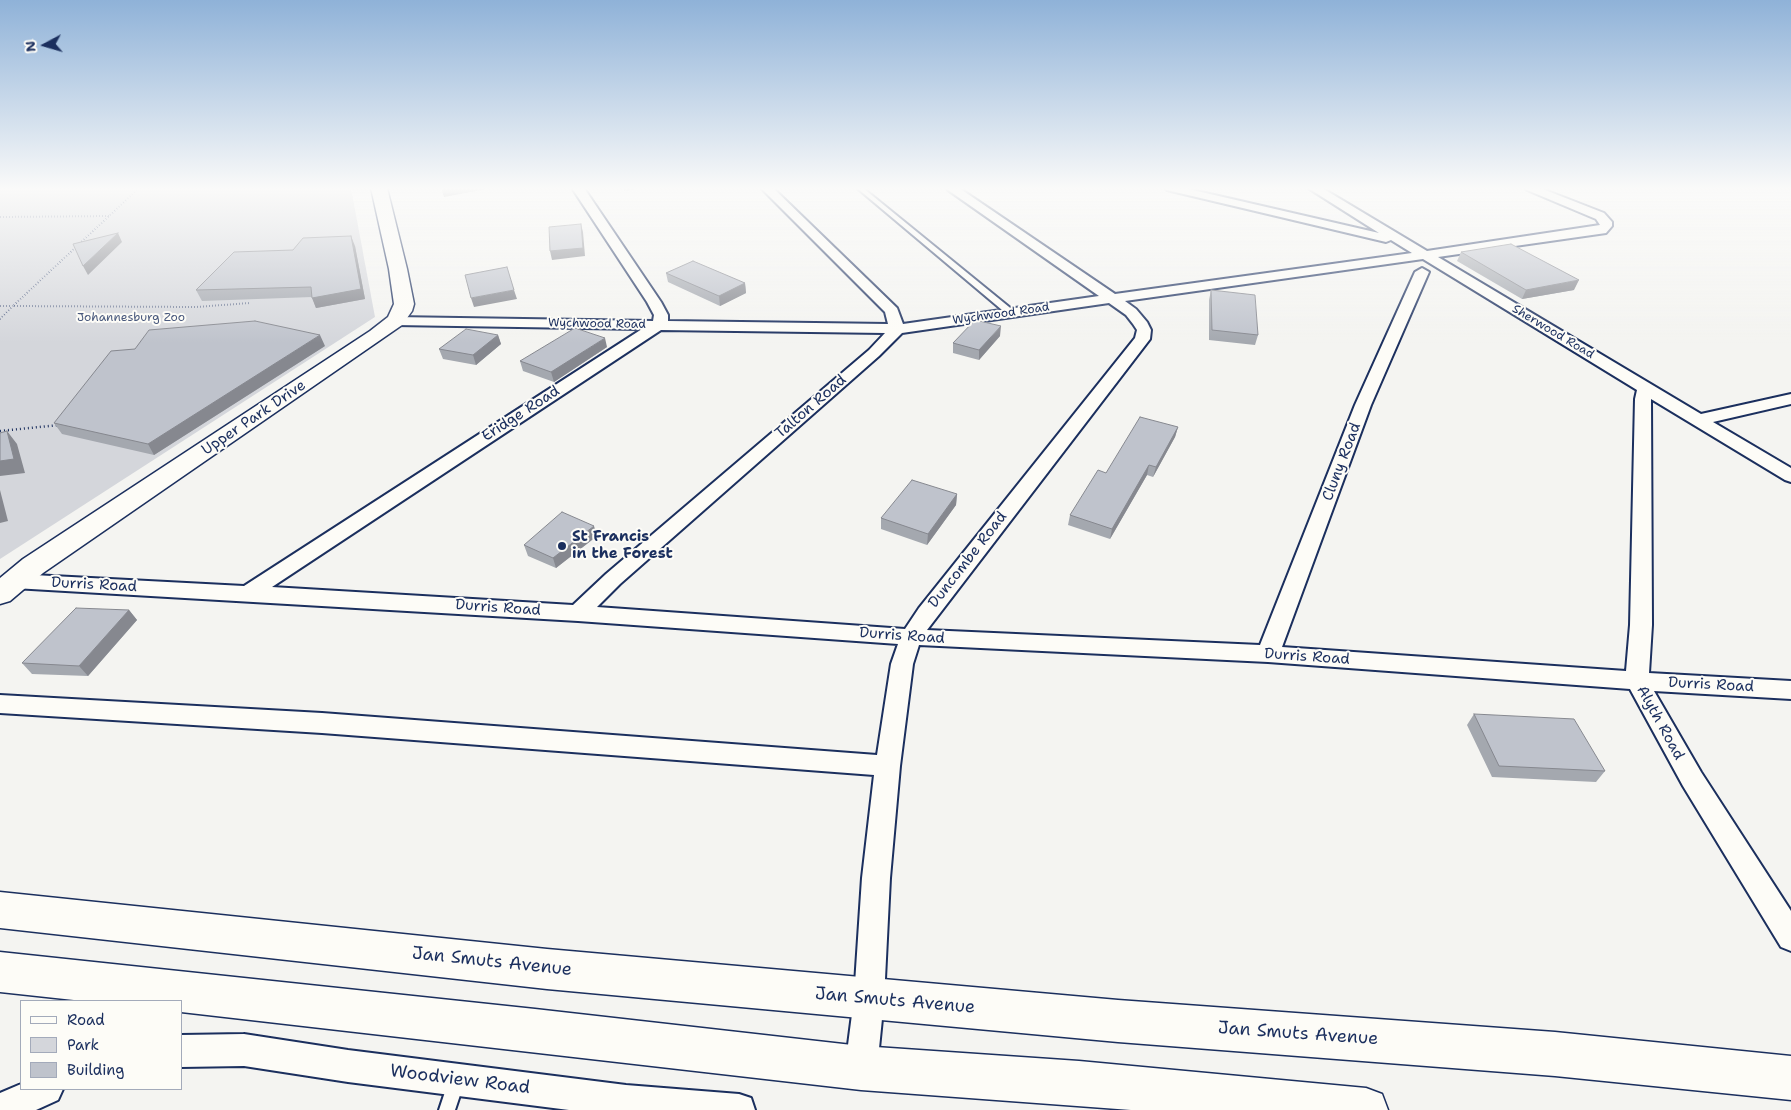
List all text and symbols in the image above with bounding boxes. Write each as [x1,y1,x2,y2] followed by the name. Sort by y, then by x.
[20,20,70,70] north arrow
[21,40,40,53] text: N
[952,300,1050,328] street label: Wychwood Road
[1510,302,1596,362] street label: Sherwood Road
[77,311,185,325] park label: Johannesburg Zoo
[548,316,646,332] street label: Wychwood Road
[772,371,850,443] street label: Talton Road
[199,377,309,459] street label: Upper Park Drive
[479,382,563,446] street label: Eridge Road
[1319,420,1365,504] street label: Cluny Road
[925,508,1011,612] street label: Duncombe Road
[572,528,673,563] place label: St Francis in the Forest
[556,540,568,552] marker: St Francis in the Forest
[51,574,137,596] street label: Durris Road
[455,596,541,620] street label: Durris Road
[859,624,945,648] street label: Durris Road
[1264,645,1350,669] street label: Durris Road
[1668,674,1754,696] street label: Durris Road
[1632,683,1688,763] street label: Alyth Road
[411,943,573,981] street label: Jan Smuts Avenue
[814,983,976,1019] street label: Jan Smuts Avenue
[20,1000,182,1090] legend
[67,1010,105,1030] text: Road
[1217,1018,1379,1050] street label: Jan Smuts Avenue
[67,1035,99,1055] text: Park
[67,1060,124,1080] text: Building
[389,1061,531,1099] street label: Woodview Road

